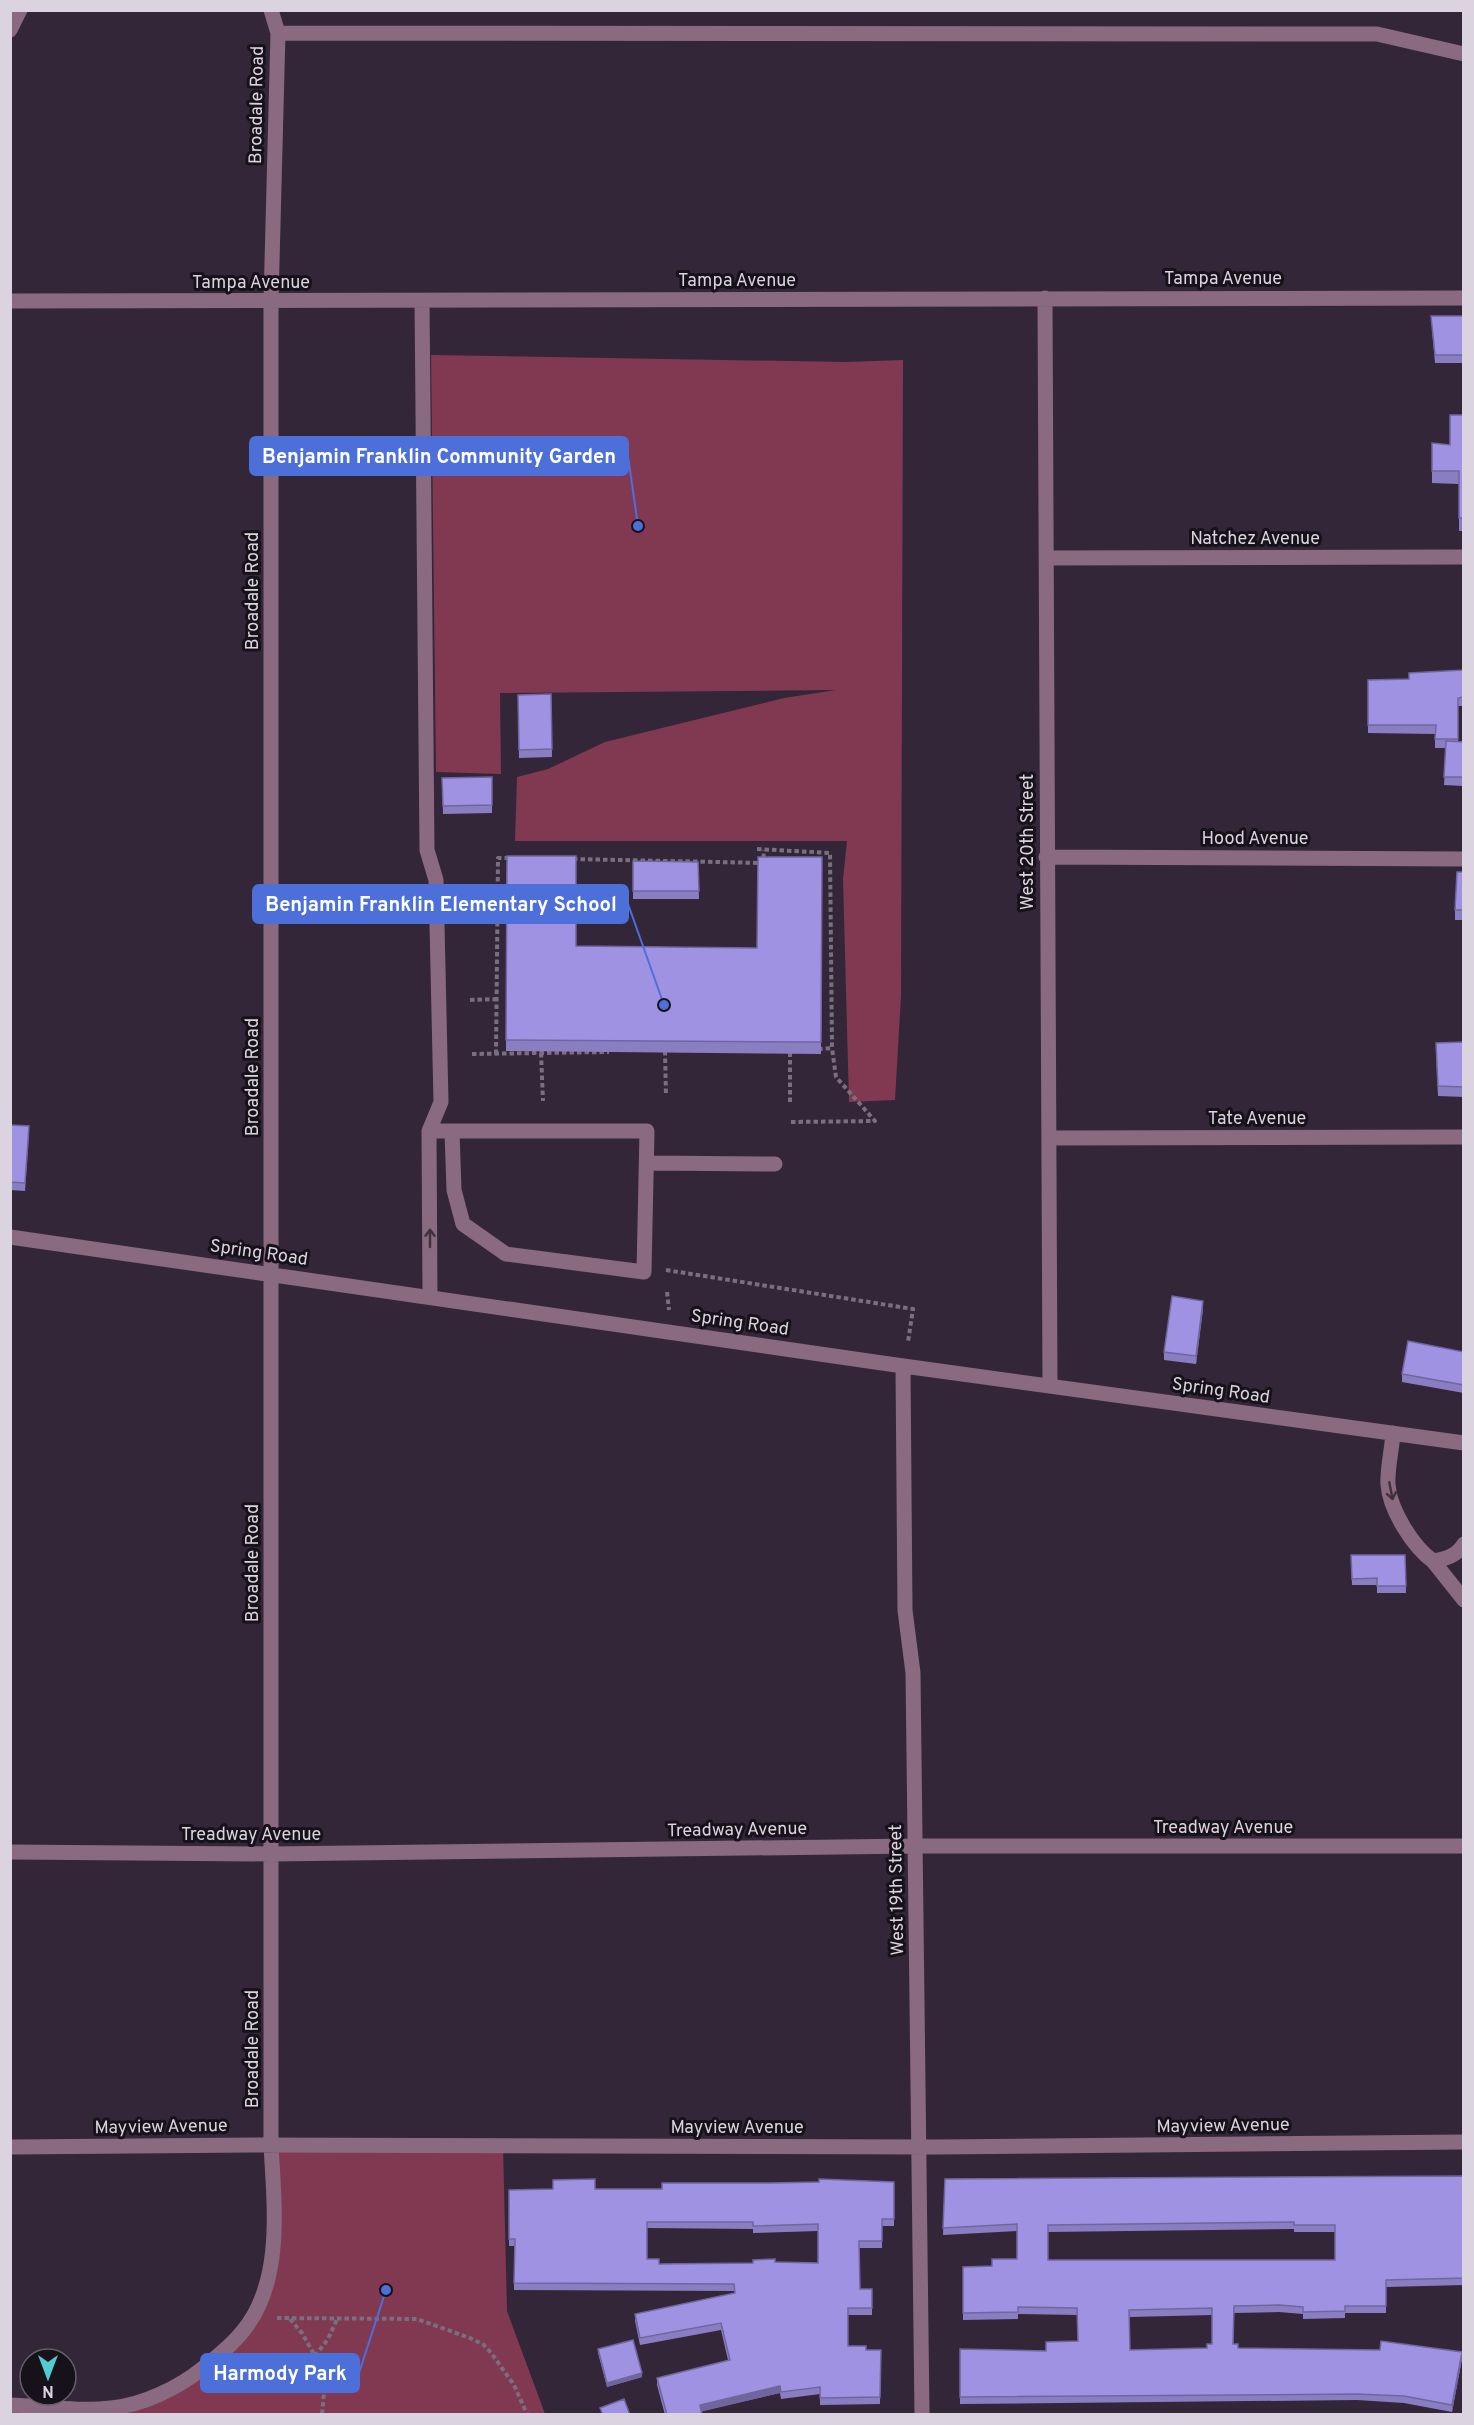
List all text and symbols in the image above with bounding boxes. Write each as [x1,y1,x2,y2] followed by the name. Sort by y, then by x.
[245,46,270,164] street label: Broadale Road
[1164,268,1282,291] street label: Tampa Avenue
[678,270,796,293] street label: Tampa Avenue
[192,272,310,295] street label: Tampa Avenue
[250,437,628,475] callout: Benjamin Franklin Community Garden
[262,445,616,471] text: Benjamin Franklin Community Garden
[1190,528,1320,551] street label: Natchez Avenue
[242,532,265,650] street label: Broadale Road
[1017,774,1040,910] street label: West 20th Street
[1201,828,1309,851] street label: Hood Avenue
[253,885,628,923] callout: Benjamin Franklin Elementary School
[265,893,617,919] text: Benjamin Franklin Elementary School
[242,1018,265,1136] street label: Broadale Road
[1208,1108,1306,1131] street label: Tate Avenue
[424,1228,436,1248] one-way arrow
[208,1235,309,1272] street label: Spring Road
[689,1305,790,1342] street label: Spring Road
[1170,1373,1271,1410] street label: Spring Road
[1386,1481,1397,1500] one-way arrow
[242,1504,265,1622] street label: Broadale Road
[1153,1817,1293,1840] street label: Treadway Avenue
[667,1818,807,1843] street label: Treadway Avenue
[181,1824,321,1847] street label: Treadway Avenue
[885,1824,910,1956] street label: West 19th Street
[242,1990,265,2108] street label: Broadale Road
[1156,2114,1290,2139] street label: Mayview Avenue
[94,2115,228,2140] street label: Mayview Avenue
[670,2117,804,2140] street label: Mayview Avenue
[18,2347,78,2407] north arrow
[201,2354,359,2392] callout: Harmody Park
[213,2362,347,2388] text: Harmody Park
[42,2380,54,2400] text: N

